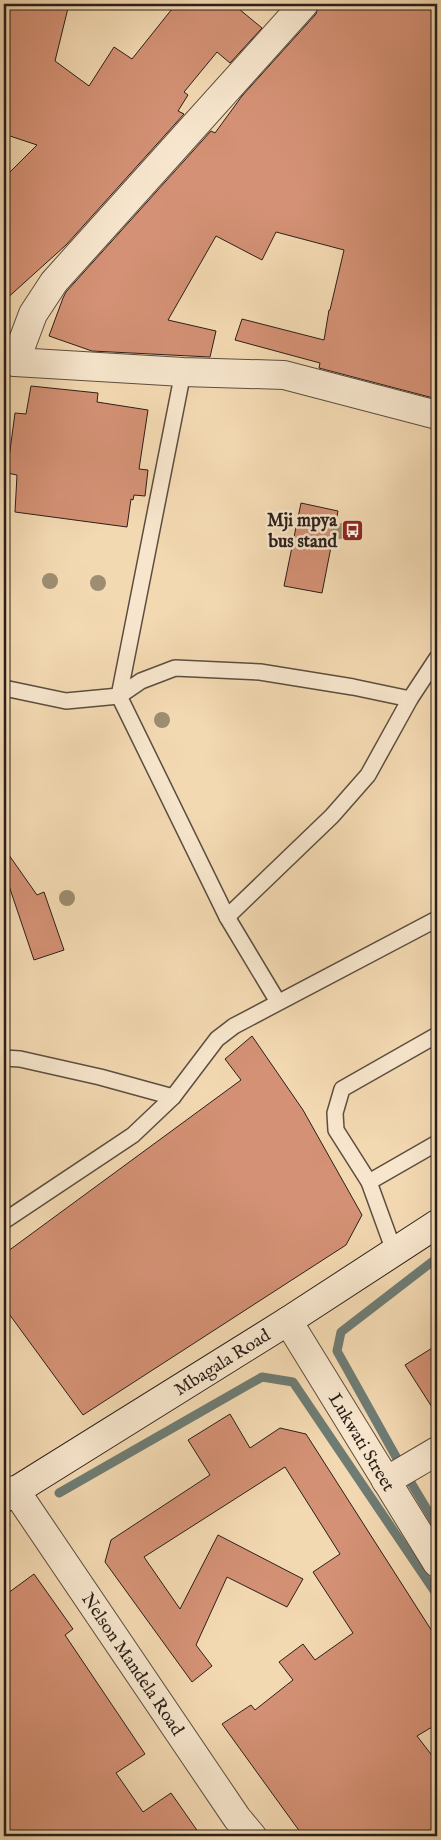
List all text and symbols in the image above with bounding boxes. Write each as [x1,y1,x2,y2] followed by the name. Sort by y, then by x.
[267,510,338,554] place label: Mji mpya bus stand
[341,518,365,542] bus stop icon: Mji mpya bus stand
[170,1324,276,1402] street label: Mbagala Road
[322,1389,399,1496] street label: Lukwati Street
[75,1589,188,1741] street label: Nelson Mandela Road

